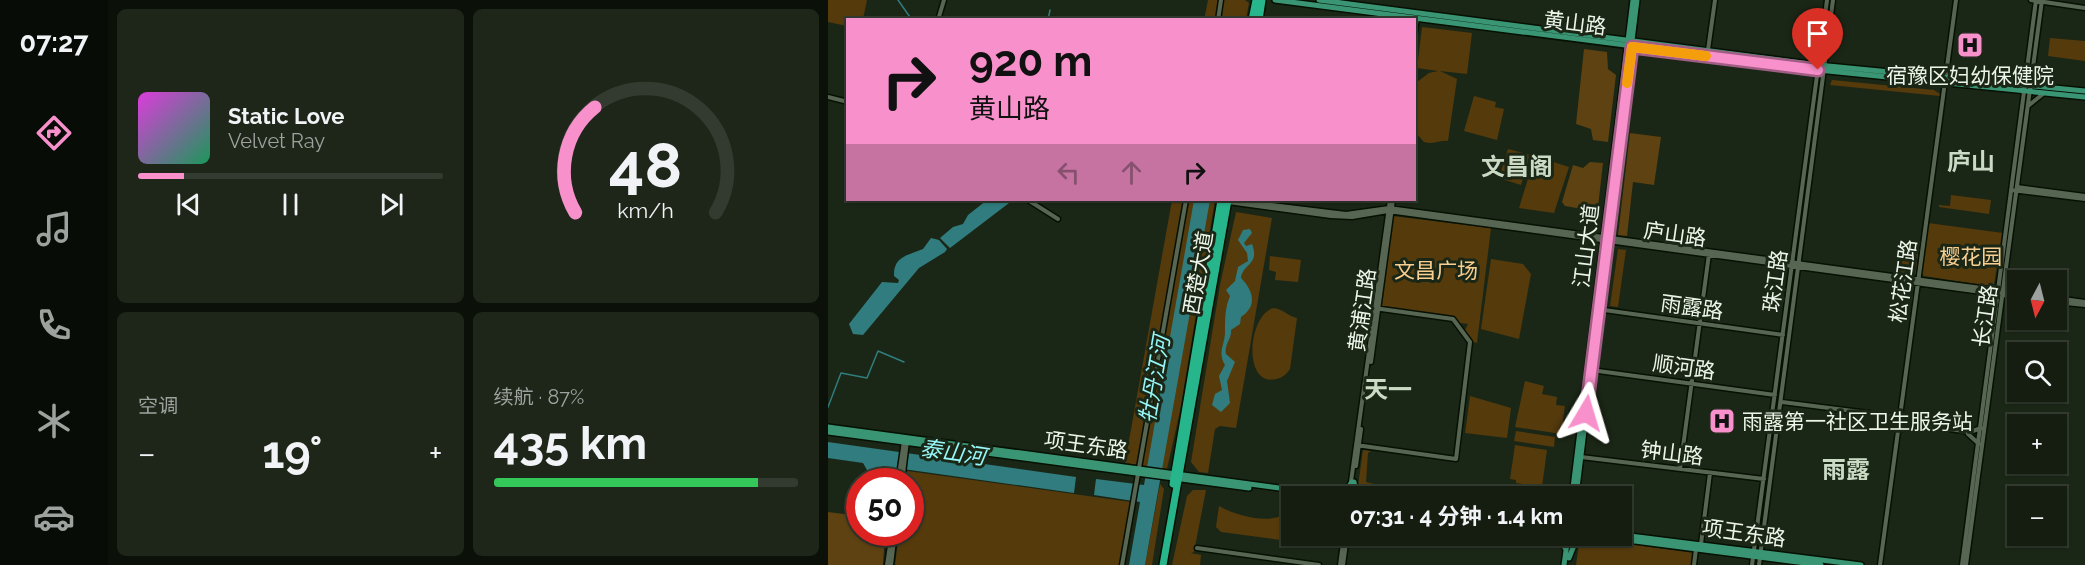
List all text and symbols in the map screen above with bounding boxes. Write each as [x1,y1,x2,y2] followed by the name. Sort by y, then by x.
[1542,7,1608,39] street label: 黄山路
[1792,8,1843,70] pin
[1801,17,1834,50] icon: arrive
[20,27,88,58] text: 07:27
[1955,30,1985,60] hospital icon: 宿豫区妇幼保健院
[969,37,1092,86] text: 920 m
[870,42,948,120] icon: right
[1886,63,2054,88] place label: 宿豫区妇幼保健院
[969,93,1050,124] text: 黄山路
[228,103,345,129] text: Static Love
[33,112,75,154] icon: directions
[609,128,682,202] text: 48
[228,129,325,153] text: Velvet Ray
[1947,147,1995,176] district label: 庐山
[1481,152,1553,181] district label: 文昌阁
[1052,156,1085,189] icon: left
[1115,156,1148,189] icon: ahead
[1178,156,1211,189] icon: right
[172,188,205,221] icon: previous
[274,188,307,221] icon: pause
[375,188,408,221] icon: next
[617,199,674,224] text: km/h
[1568,203,1604,289] street label: 江山大道
[33,208,75,250] icon: music
[1642,217,1708,251] street label: 庐山路
[1178,229,1218,317] street label: 西楚大道
[1885,238,1921,324] street label: 松花江路
[1940,244,2003,269] park label: 樱花园
[1758,248,1792,314] street label: 珠江路
[1394,258,1478,283] park label: 文昌广场
[1344,267,1380,353] street label: 黄浦江路
[2007,270,2067,330] north arrow
[2007,270,2067,546] map controls
[1968,283,2002,349] street label: 长江路
[1659,290,1725,324] street label: 雨露路
[33,304,75,346] icon: phone
[1134,329,1175,425] water label: 牡丹江河
[2007,342,2067,402] button: search
[1651,350,1717,384] street label: 顺河路
[1364,375,1412,404] district label: 天一
[1554,381,1618,445] position arrow
[494,385,584,409] text: 续航 · 87%
[138,394,178,418] text: 空调
[33,400,75,442] icon: climate
[1707,406,1737,436] hospital icon: 雨露第一社区卫生服务站
[1742,409,1973,434] place label: 雨露第一社区卫生服务站
[2007,414,2067,474] button: +
[494,417,647,470] text: 435 km
[262,426,322,479] text: 19°
[1043,427,1129,463] street label: 项王东路
[138,434,156,473] text: −
[429,434,443,473] text: +
[919,435,991,470] water label: 泰山河
[1639,437,1705,469] street label: 钟山路
[1822,455,1870,484] district label: 雨露
[846,468,924,546] speed limit sign: 50
[2007,486,2067,546] button: −
[33,496,75,538] icon: car
[1350,503,1563,529] text: 07:31 · 4 分钟 · 1.4 km
[1701,515,1787,551] street label: 项王东路

